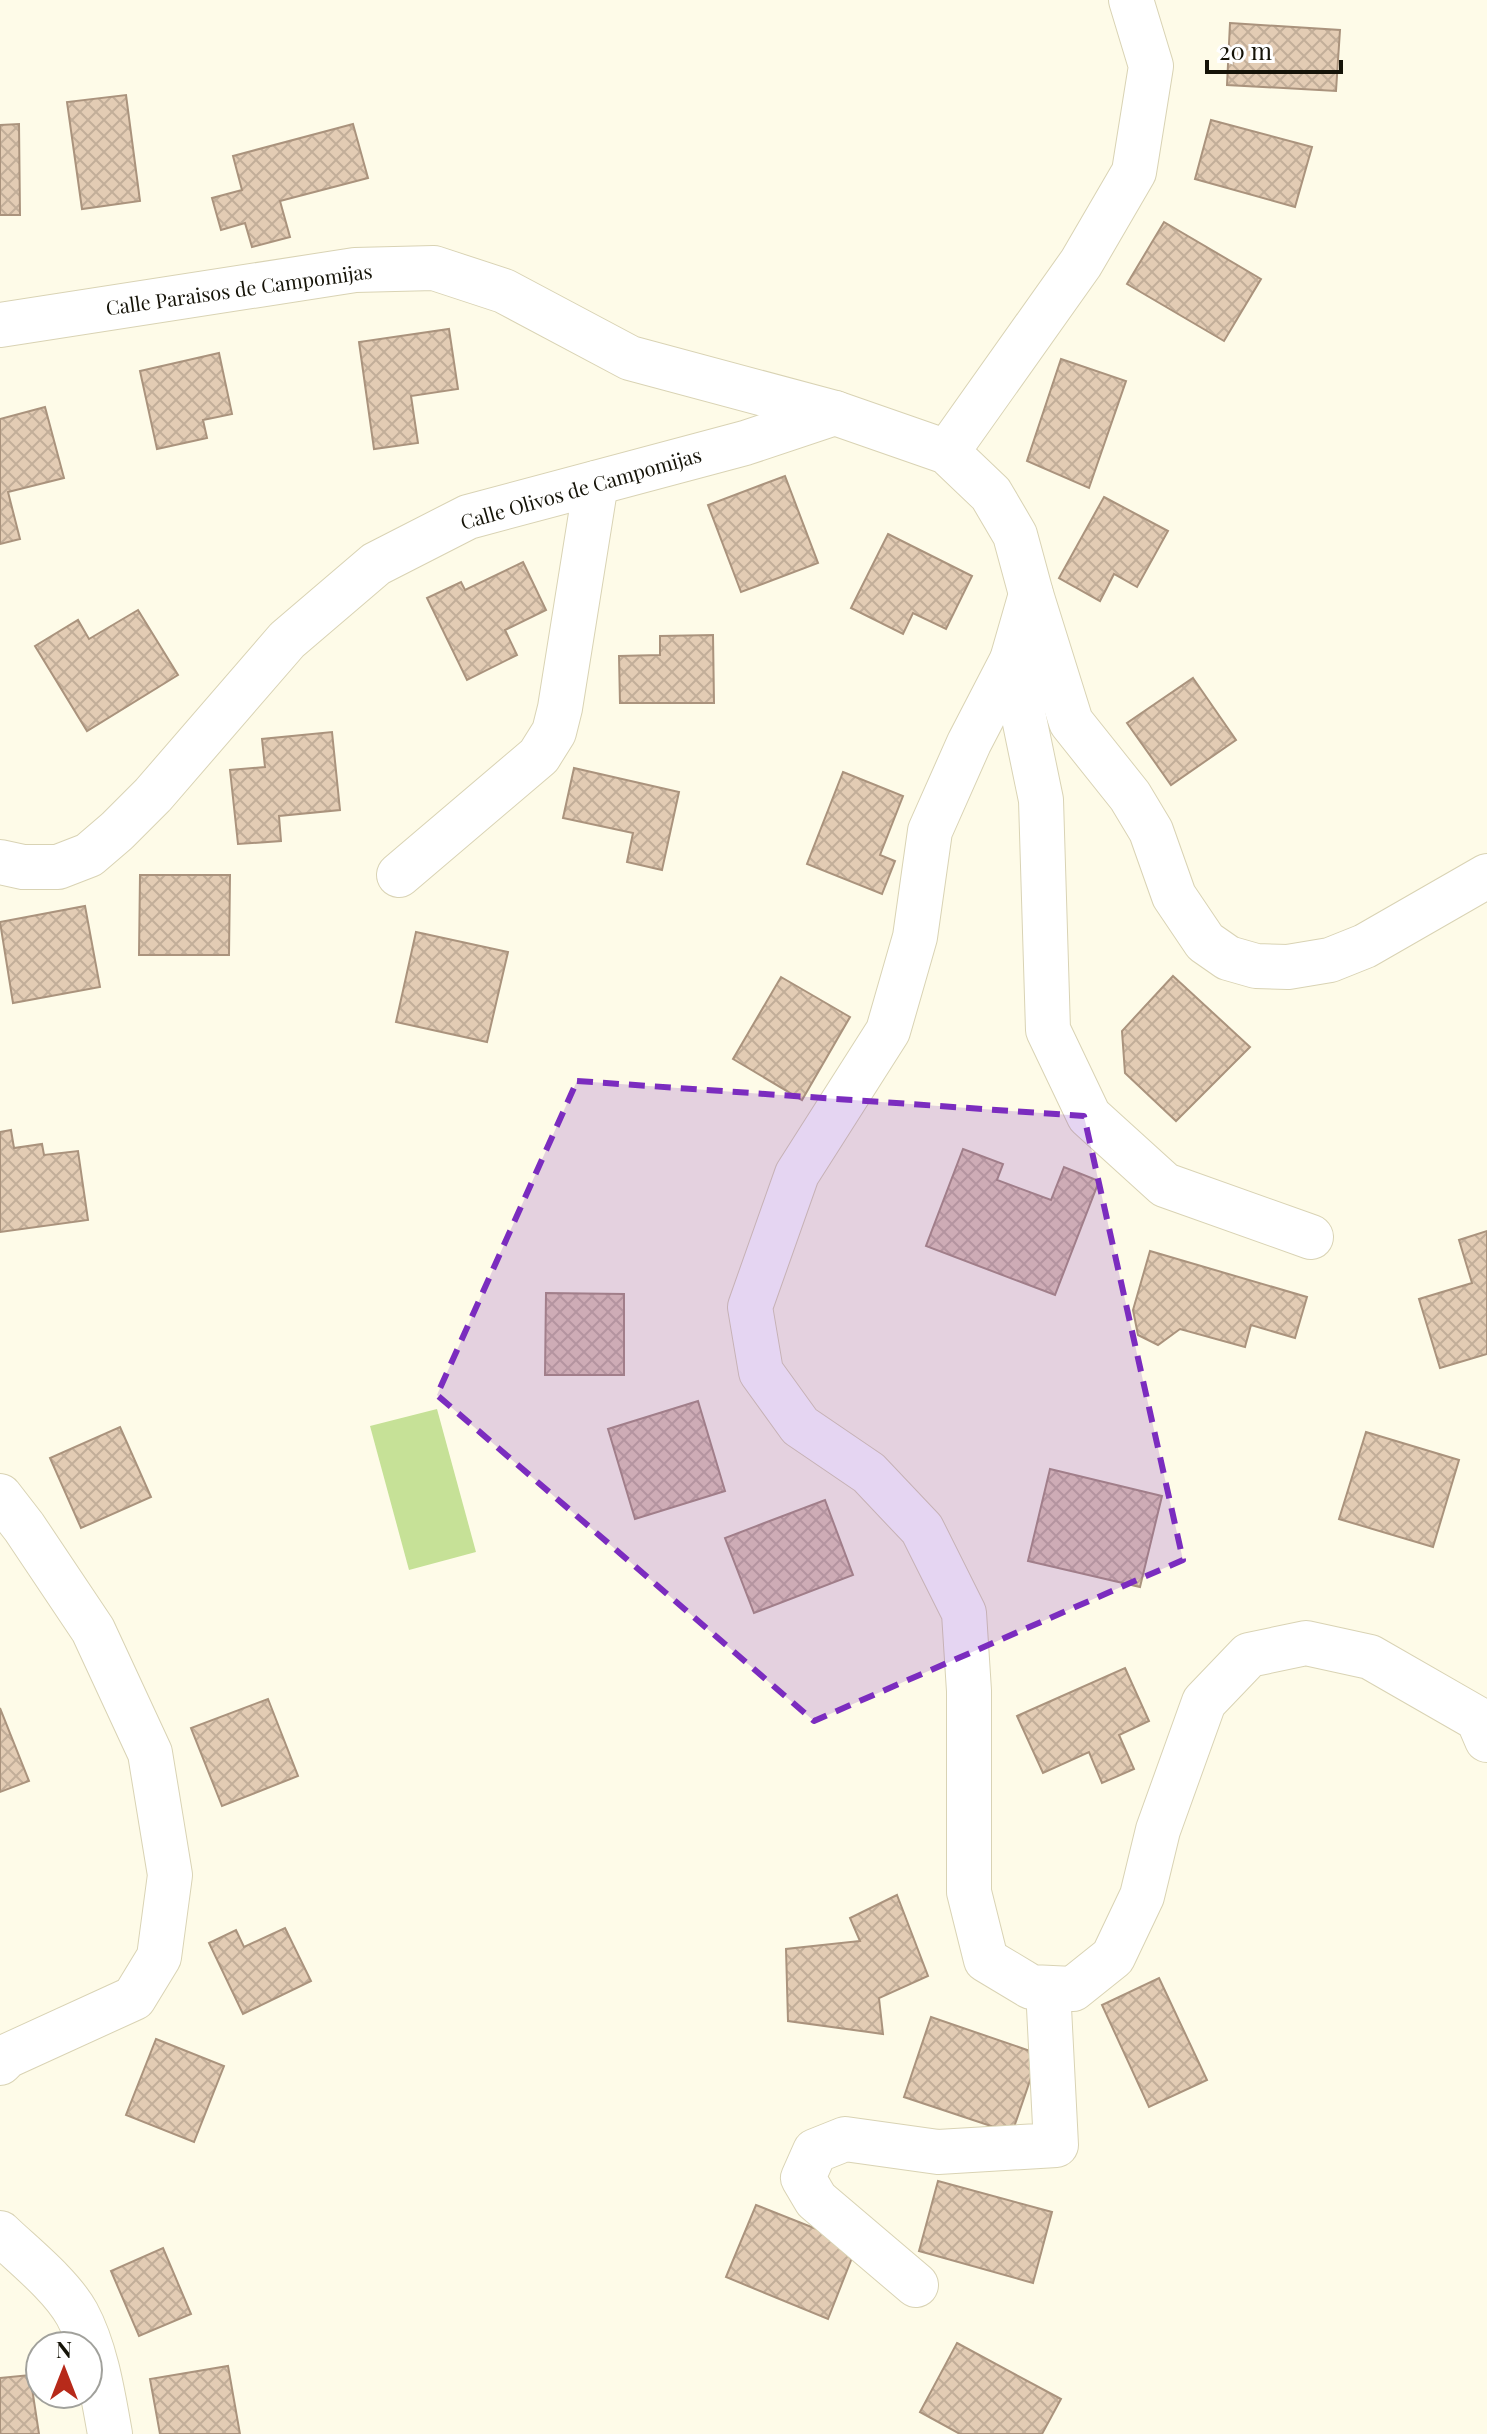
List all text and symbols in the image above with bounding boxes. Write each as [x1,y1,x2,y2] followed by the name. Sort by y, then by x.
[1207,24,1341,74] scale bar
[1219,34,1272,66] text: 20 m
[104,256,374,321] street label: Calle Paraisos de Campomijas
[457,440,704,535] street label: Calle Olivos de Campomijas
[24,2330,104,2410] north arrow
[56,2334,72,2364] text: N

